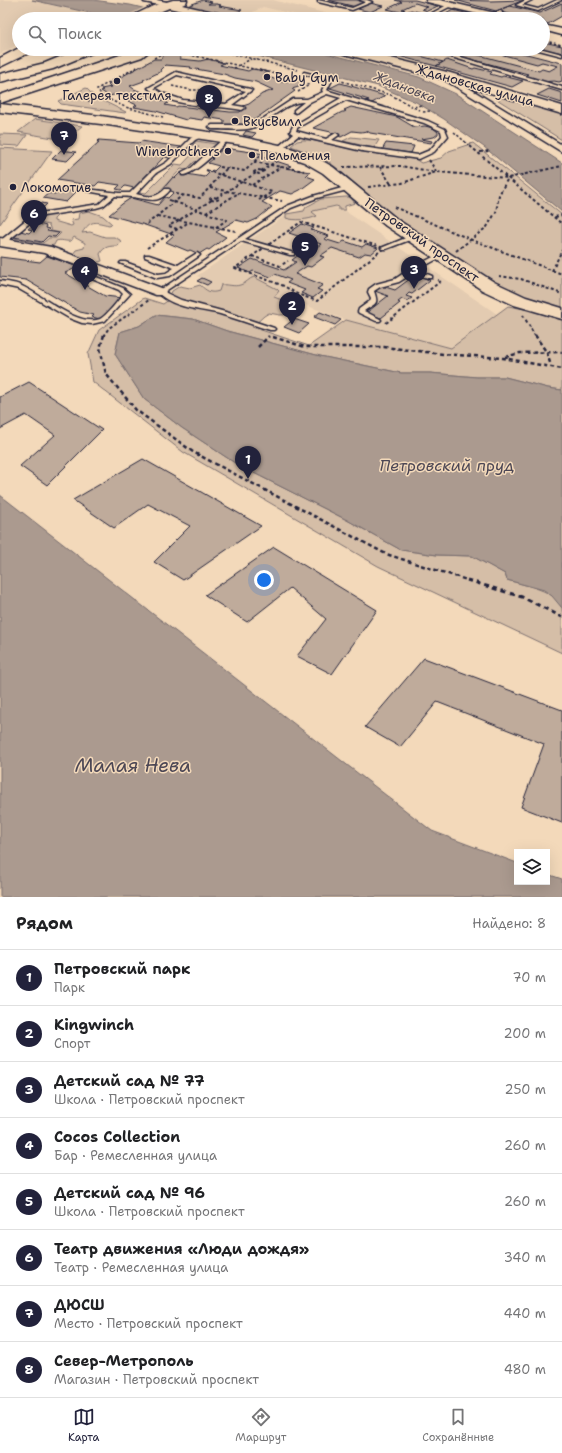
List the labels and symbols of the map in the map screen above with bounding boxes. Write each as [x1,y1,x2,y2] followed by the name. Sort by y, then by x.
[414,60,536,110] street label: Ждановская улица
[371,67,438,107] water label: Ждановка
[275,69,339,86] place label: Baby Gym
[262,72,272,82] marker: Baby Gym
[112,76,122,86] marker: Галерея текстиля
[196,85,222,118] pin: 8
[62,87,172,104] place label: Галерея текстиля
[243,113,302,130] place label: ВкусВилл
[230,116,240,126] marker: ВкусВилл
[51,122,77,155] pin: 7
[136,143,220,160] place label: Winebrothers
[223,146,233,156] marker: Winebrothers
[260,147,330,164] place label: Пельмения
[247,150,257,160] marker: Пельмения
[21,179,91,196] place label: Локомотив
[8,182,18,192] marker: Локомотив
[361,194,483,286] street label: Петровский проспект
[21,200,47,233] pin: 6
[292,233,318,266] pin: 5
[401,256,427,289] pin: 3
[72,257,98,290] pin: 4
[279,292,305,325] pin: 2
[235,446,261,479] pin: 1
[380,455,514,476] water label: Петровский пруд
[254,570,274,590] your location
[75,753,191,778] water label: Малая Нева

